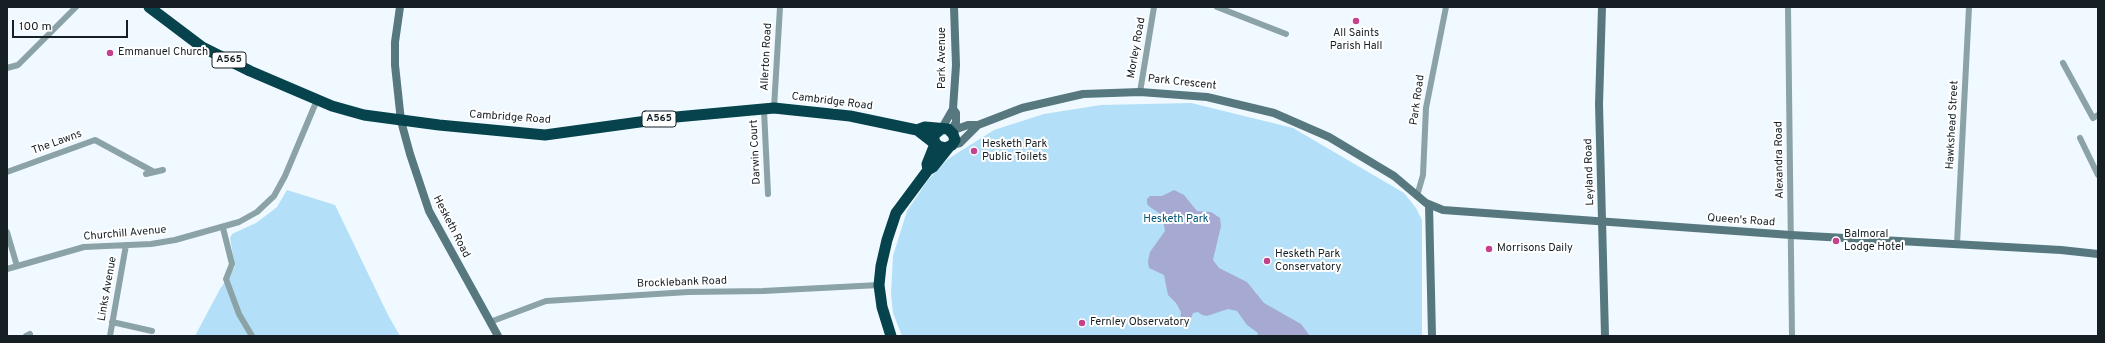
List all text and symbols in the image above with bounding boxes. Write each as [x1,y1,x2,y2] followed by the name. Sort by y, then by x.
[14,12,130,38] scale bar
[1351,16,1361,26] marker: All Saints Parish Hall
[1125,17,1149,79] street label: Morley Road
[19,19,52,35] text: 100 m
[759,23,775,91] street label: Allerton Road
[936,27,950,89] street label: Park Avenue
[1330,27,1382,53] place label: All Saints Parish Hall
[118,46,208,60] place label: Emmanuel Church
[105,48,115,58] marker: Emmanuel Church
[212,52,246,68] road number: A565
[1147,73,1217,93] street label: Park Crescent
[1408,74,1428,126] street label: Park Road
[1944,80,1962,170] street label: Hawkshead Street
[791,90,873,114] street label: Cambridge Road
[469,109,551,127] street label: Cambridge Road
[642,111,676,127] road number: A565
[748,119,764,185] street label: Darwin Court
[1773,121,1787,199] street label: Alexandra Road
[30,128,84,158] street label: The Lawns
[982,138,1047,164] place label: Hesketh Park Public Toilets
[1582,138,1598,206] street label: Leyland Road
[969,146,979,156] marker: Hesketh Park Public Toilets
[430,194,472,260] street label: Hesketh Road
[1707,212,1775,230] street label: Queen's Road
[1143,213,1209,227] park label: Hesketh Park
[83,224,167,244] street label: Churchill Avenue
[1844,228,1904,254] place label: Balmoral Lodge Hotel
[1831,236,1841,246] marker: Balmoral Lodge Hotel
[1497,242,1573,256] place label: Morrisons Daily
[1484,244,1494,254] marker: Morrisons Daily
[1275,248,1341,274] place label: Hesketh Park Conservatory
[96,256,120,322] street label: Links Avenue
[1262,256,1272,266] marker: Hesketh Park Conservatory
[637,275,727,291] street label: Brocklebank Road
[1090,316,1190,330] place label: Fernley Observatory
[1077,318,1087,328] marker: Fernley Observatory

